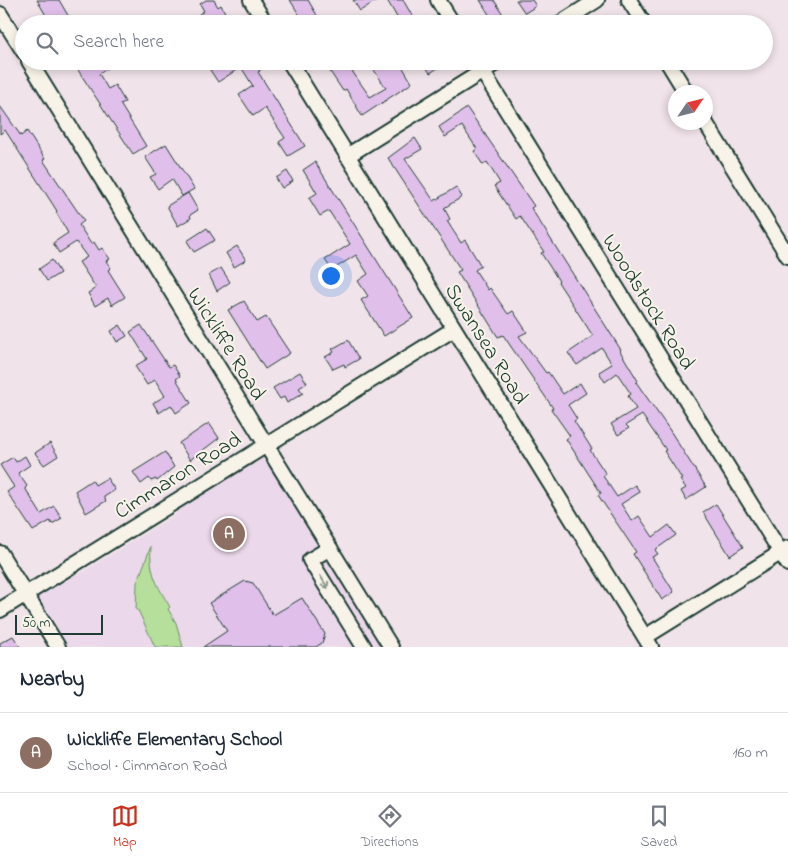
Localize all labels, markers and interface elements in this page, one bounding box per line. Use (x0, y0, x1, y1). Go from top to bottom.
search box (15, 15, 773, 70)
icon: search (33, 29, 61, 57)
text: Search here (73, 29, 164, 56)
north arrow (668, 85, 713, 130)
street label: Woodstock Road (593, 228, 702, 377)
your location (318, 263, 344, 289)
street label: Swansea Road (435, 278, 535, 411)
street label: Wickliffe Road (178, 282, 273, 407)
street label: Cimmaron Road (109, 425, 248, 528)
pin: A (213, 515, 245, 553)
one-way arrow (319, 575, 329, 589)
scale bar (15, 612, 102, 635)
text: 50 m (22, 613, 50, 634)
text: Nearby (20, 665, 84, 695)
text: Wickliffe Elementary School (67, 727, 282, 754)
text: A (31, 741, 41, 765)
text: 160 m (733, 741, 768, 765)
text: School · Cimmaron Road (67, 754, 227, 778)
tab: Map (111, 802, 139, 853)
tab: Directions (361, 802, 419, 853)
tab: Saved (641, 802, 677, 853)

